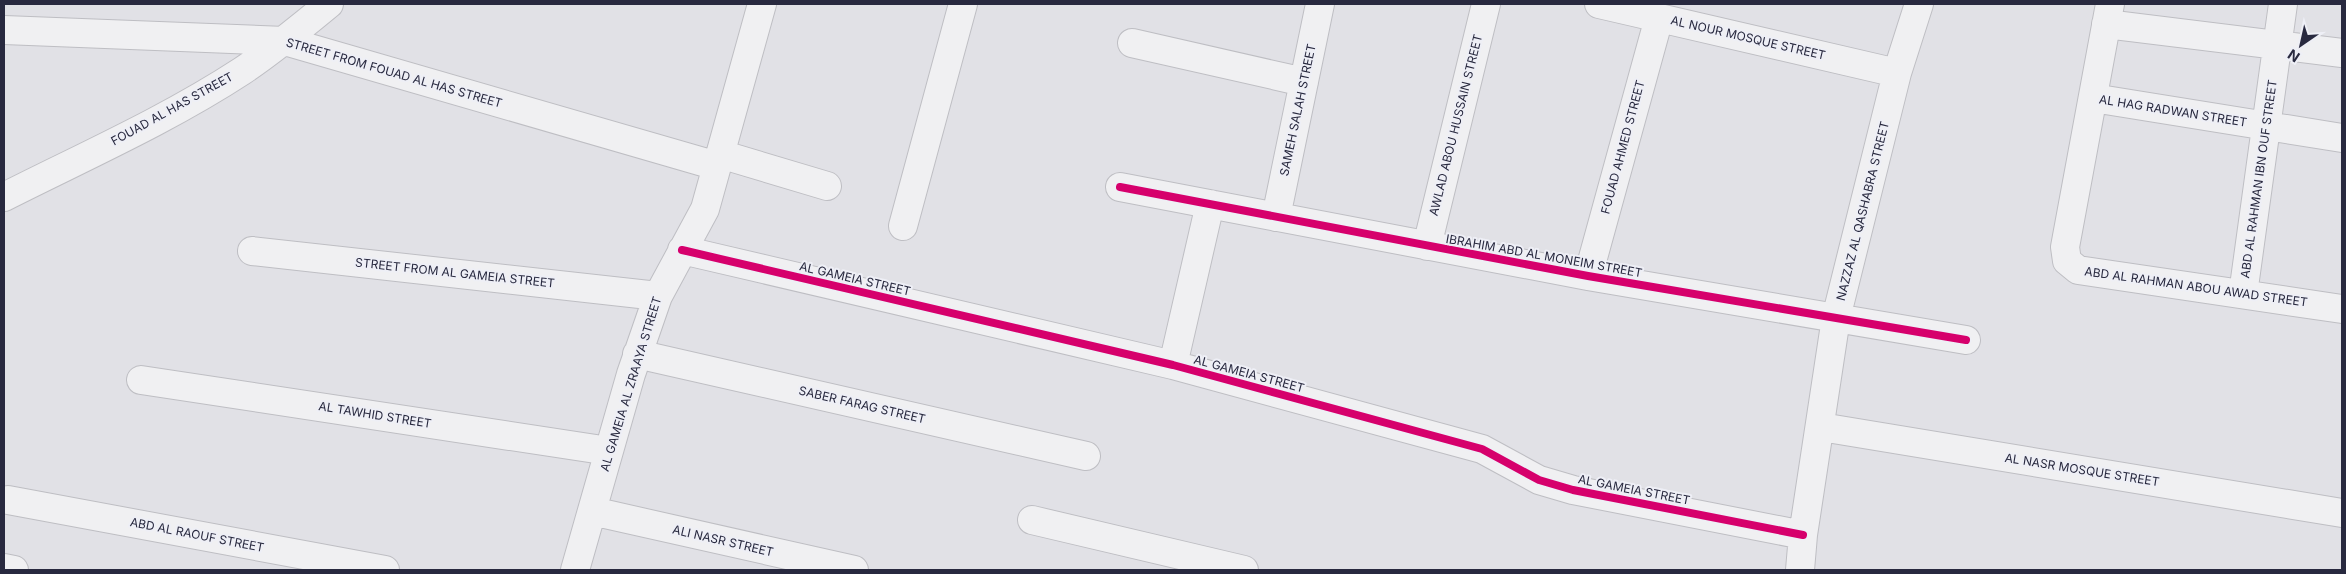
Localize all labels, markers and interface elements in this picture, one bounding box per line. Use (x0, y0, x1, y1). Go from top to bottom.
street label: AL NOUR MOSQUE STREET (1669, 12, 1827, 63)
north arrow (2276, 20, 2326, 70)
street label: AWLAD ABOU HUSSAIN STREET (1426, 32, 1485, 217)
street label: STREET FROM FOUAD AL HAS STREET (284, 34, 504, 111)
street label: SAMEH SALAH STREET (1276, 42, 1319, 177)
text: N (2284, 46, 2303, 66)
street label: FOUAD AL HAS STREET (108, 69, 236, 148)
street label: FOUAD AHMED STREET (1597, 78, 1648, 215)
street label: ABD AL RAHMAN IBN OUF STREET (2237, 78, 2280, 279)
street label: AL HAG RADWAN STREET (2098, 91, 2248, 130)
street label: NAZZAZ AL QASHABRA STREET (1833, 119, 1892, 302)
street label: IBRAHIM ABD AL MONEIM STREET (1445, 231, 1644, 280)
street label: STREET FROM AL GAMEIA STREET (355, 255, 556, 290)
street label: AL GAMEIA STREET (798, 258, 912, 299)
street label: ABD AL RAHMAN ABOU AWAD STREET (2084, 263, 2309, 310)
street label: AL GAMEIA AL ZRAAYA STREET (597, 294, 664, 473)
street label: AL GAMEIA STREET (1192, 352, 1306, 396)
street label: SABER FARAG STREET (797, 383, 927, 426)
street label: AL TAWHID STREET (318, 398, 433, 431)
street label: AL NASR MOSQUE STREET (2004, 450, 2161, 489)
street label: AL GAMEIA STREET (1577, 471, 1692, 508)
street label: ABD AL RAOUF STREET (129, 514, 266, 555)
street label: ALI NASR STREET (671, 522, 775, 559)

